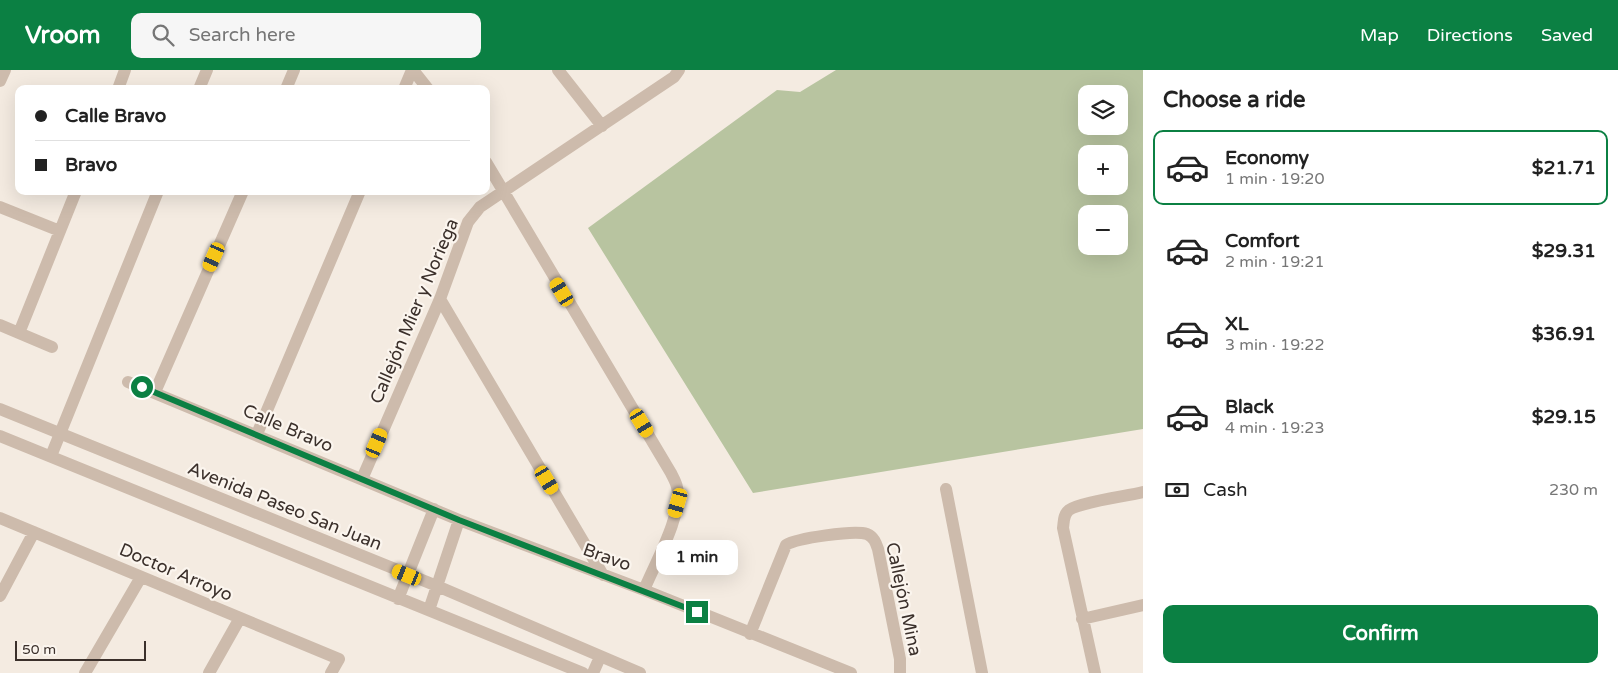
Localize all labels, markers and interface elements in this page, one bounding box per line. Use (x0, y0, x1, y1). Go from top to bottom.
search box (131, 13, 481, 58)
text: Vroom (25, 21, 101, 50)
icon: search (149, 21, 177, 49)
text: Search here (189, 24, 296, 46)
text: Map (1360, 24, 1399, 46)
text: Directions (1427, 24, 1513, 46)
text: Saved (1541, 24, 1593, 46)
map controls (1078, 85, 1128, 255)
button: layers (1078, 85, 1128, 135)
text: Choose a ride (1163, 87, 1306, 113)
text: Calle Bravo (65, 105, 166, 127)
button: + (1078, 145, 1128, 195)
icon: car (1165, 145, 1210, 190)
text: Economy (1225, 147, 1309, 169)
text: Bravo (65, 154, 117, 176)
text: $21.71 (1532, 157, 1596, 179)
text: 1 min · 19:20 (1225, 169, 1324, 189)
button: − (1078, 205, 1128, 255)
street label: Callejón Mier y Noriega (365, 215, 463, 407)
icon: car (1165, 228, 1210, 273)
text: Comfort (1225, 230, 1299, 252)
car (201, 240, 226, 274)
text: $29.31 (1532, 240, 1596, 262)
text: 2 min · 19:21 (1225, 252, 1324, 272)
car (547, 275, 576, 309)
icon: car (1165, 311, 1210, 356)
text: XL (1225, 313, 1249, 335)
text: $36.91 (1532, 323, 1596, 345)
text: 3 min · 19:22 (1225, 335, 1324, 355)
route start (131, 376, 153, 398)
icon: car (1165, 394, 1210, 439)
text: Black (1225, 396, 1274, 418)
street label: Calle Bravo (240, 399, 337, 457)
car (627, 406, 656, 440)
text: $29.15 (1532, 406, 1596, 428)
text: 4 min · 19:23 (1225, 418, 1324, 438)
car (364, 426, 389, 460)
street label: Avenida Paseo San Juan (185, 457, 385, 555)
car (532, 463, 561, 497)
icon: cash (1163, 476, 1191, 504)
text: Cash (1203, 479, 1248, 501)
text: 230 m (1549, 480, 1598, 500)
car (666, 487, 689, 519)
street label: Doctor Arroyo (116, 538, 236, 606)
street label: Bravo (580, 538, 634, 576)
callout: 1 min (656, 540, 738, 574)
street label: Callejón Mina (881, 540, 927, 658)
text: 1 min (676, 547, 718, 567)
car (390, 562, 423, 588)
route end (686, 601, 708, 623)
button: Confirm (1163, 605, 1598, 663)
scale bar (15, 638, 146, 661)
text: 50 m (22, 641, 56, 658)

